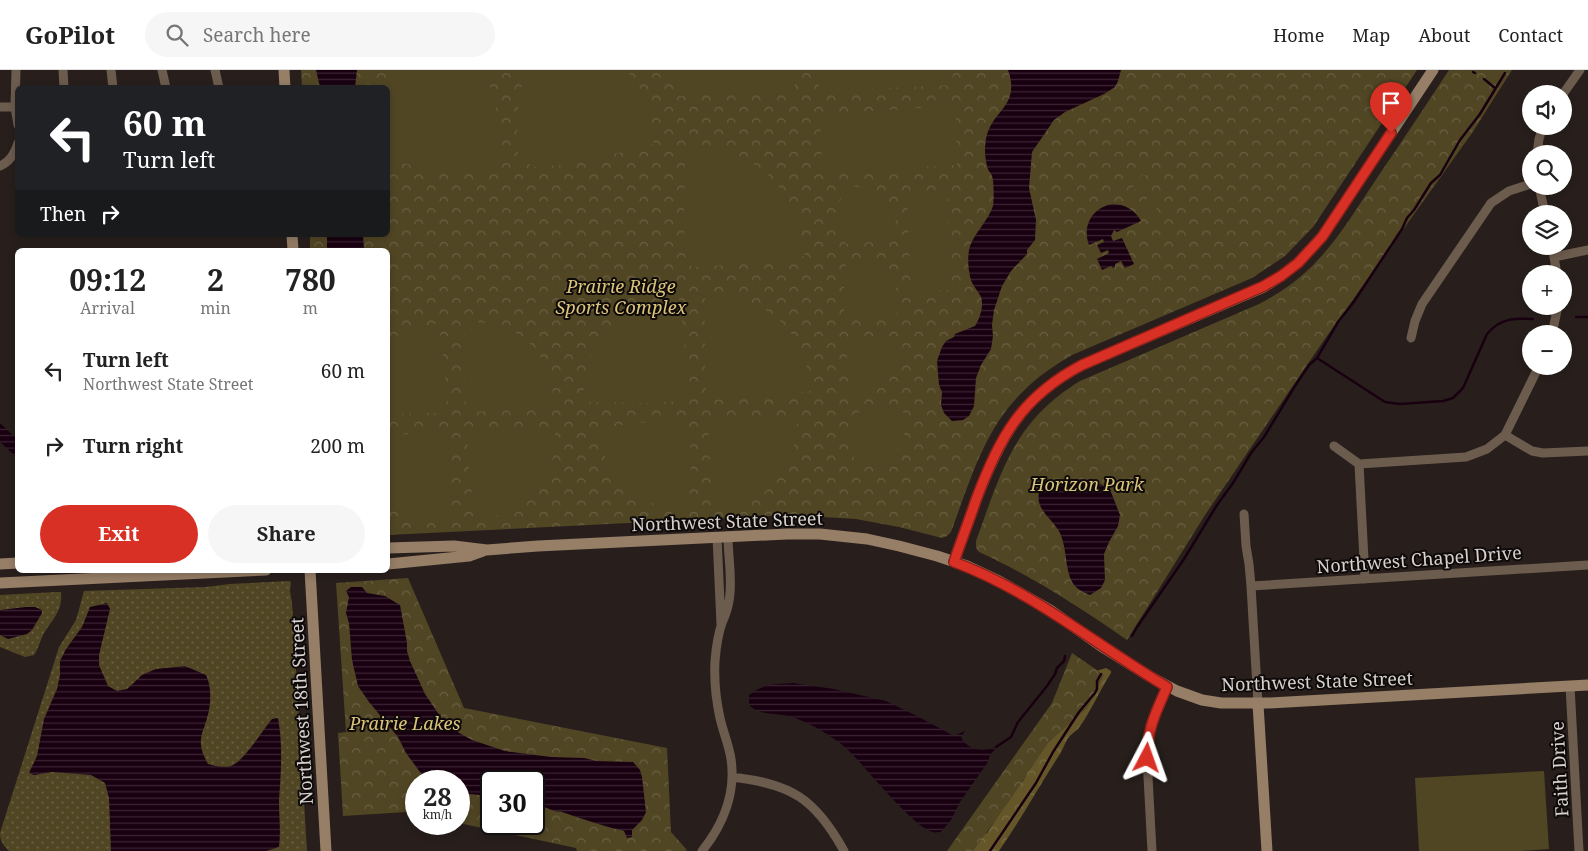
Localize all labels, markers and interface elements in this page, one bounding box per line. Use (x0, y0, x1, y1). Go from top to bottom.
search box (145, 12, 495, 57)
text: GoPilot (25, 18, 115, 51)
icon: search (163, 21, 191, 49)
text: Search here (203, 22, 311, 48)
text: Home (1273, 23, 1324, 47)
text: Map (1352, 23, 1390, 47)
text: About (1418, 23, 1470, 47)
text: Contact (1498, 23, 1563, 47)
pin (1370, 82, 1412, 133)
map controls (1522, 85, 1572, 375)
button: sound (1522, 85, 1572, 135)
icon: arrive (1377, 89, 1405, 117)
text: 60 m (123, 99, 206, 146)
icon: left (40, 105, 105, 170)
text: Turn left (123, 144, 215, 174)
button: search (1522, 145, 1572, 195)
icon: right (96, 200, 124, 228)
text: Then (40, 201, 86, 227)
button: layers (1522, 205, 1572, 255)
text: 09:12 (69, 259, 146, 300)
text: 2 (207, 259, 224, 300)
text: 780 (285, 259, 336, 300)
button: + (1522, 265, 1572, 315)
park label: Prairie Ridge Sports Complex (556, 274, 688, 319)
text: Arrival (80, 297, 135, 319)
text: min (200, 297, 231, 319)
text: m (303, 297, 318, 319)
button: − (1522, 325, 1572, 375)
text: Turn left (83, 347, 169, 373)
icon: left (40, 357, 68, 385)
text: 60 m (321, 358, 365, 384)
text: Northwest State Street (83, 373, 253, 395)
icon: right (40, 432, 68, 460)
text: Turn right (83, 433, 183, 459)
text: 200 m (310, 433, 365, 459)
park label: Horizon Park (1029, 472, 1145, 496)
button: Exit (40, 505, 198, 563)
button: Share (208, 505, 365, 563)
street label: Northwest State Street (631, 506, 823, 536)
street label: Northwest Chapel Drive (1316, 540, 1522, 578)
street label: Northwest 18th Street (284, 617, 318, 805)
street label: Northwest State Street (1221, 666, 1413, 696)
park label: Prairie Lakes (348, 711, 461, 735)
street label: Faith Drive (1545, 721, 1573, 817)
position arrow (1120, 731, 1172, 783)
speed limit sign: 30 (480, 770, 545, 835)
text: 28 (423, 779, 452, 813)
text: km/h (423, 806, 452, 823)

